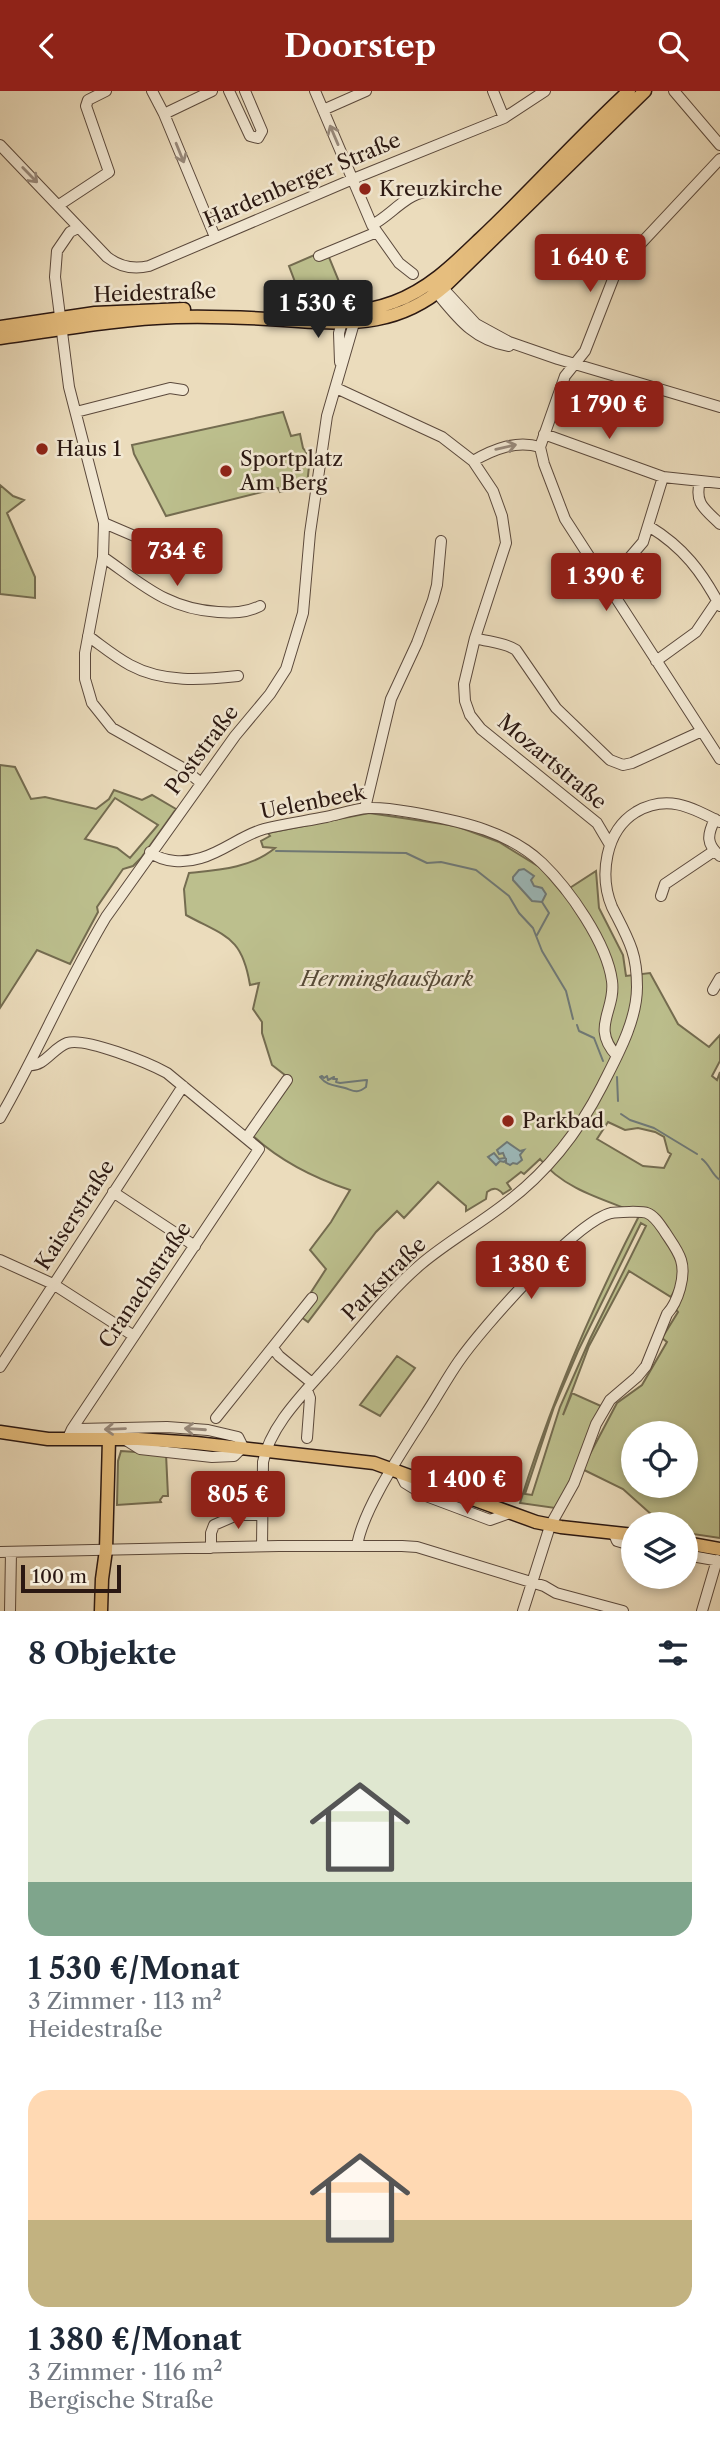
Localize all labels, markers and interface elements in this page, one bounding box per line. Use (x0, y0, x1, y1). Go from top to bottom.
text: Doorstep (284, 26, 436, 65)
icon: back (28, 27, 66, 65)
icon: search (654, 27, 692, 65)
one-way arrow (327, 125, 340, 146)
street label: Hardenberger Straße (200, 127, 404, 232)
one-way arrow (175, 142, 188, 163)
one-way arrow (21, 166, 38, 183)
place label: Kreuzkirche (379, 176, 502, 201)
marker: Kreuzkirche (357, 181, 373, 197)
pin: 1 640 € (525, 235, 655, 294)
text: 1 640 € (551, 243, 629, 271)
street label: Heidestraße (93, 278, 217, 307)
pin: 1 530 € (253, 281, 383, 340)
text: 1 530 € (280, 289, 356, 317)
pin: 1 790 € (544, 381, 674, 441)
text: 1 790 € (571, 390, 647, 418)
place label: Haus 1 (56, 436, 122, 461)
one-way arrow (494, 440, 517, 454)
marker: Haus 1 (34, 441, 50, 457)
place label: Sportplatz Am Berg (239, 446, 343, 495)
marker: Sportplatz Am Berg (218, 463, 234, 479)
pin: 734 € (128, 529, 226, 588)
text: 734 € (147, 537, 207, 565)
pin: 1 390 € (541, 553, 671, 613)
text: 1 390 € (567, 562, 645, 590)
street label: Poststraße (160, 700, 243, 799)
street label: Mozartstraße (493, 709, 612, 814)
street label: Uelenbeek (258, 779, 369, 824)
park label: Herminghauspark (299, 966, 473, 991)
place label: Parkbad (522, 1108, 604, 1133)
marker: Parkbad (500, 1113, 516, 1129)
street label: Kaiserstraße (30, 1155, 119, 1274)
street label: Cranachstraße (93, 1217, 196, 1353)
street label: Parkstraße (337, 1232, 431, 1326)
pin: 1 380 € (466, 1241, 596, 1301)
text: 1 380 € (492, 1250, 570, 1278)
map controls (621, 1421, 698, 1589)
button: locate (621, 1421, 698, 1498)
one-way arrow (103, 1422, 126, 1435)
one-way arrow (185, 1422, 207, 1435)
pin: 1 400 € (402, 1457, 532, 1516)
text: 1 400 € (427, 1465, 507, 1493)
pin: 805 € (189, 1471, 287, 1531)
text: 805 € (207, 1480, 269, 1508)
button: layers (621, 1512, 698, 1589)
scale bar (21, 1562, 121, 1594)
text: 100 m (32, 1565, 87, 1588)
icon: filters (654, 1634, 692, 1672)
text: 8 Objekte (28, 1635, 176, 1672)
icon: home (297, 1764, 423, 1890)
text: 1 530 €/Monat (28, 1950, 240, 1987)
text: 3 Zimmer · 113 m² (28, 1987, 222, 2015)
text: Heidestraße (28, 2015, 163, 2043)
icon: home (297, 2135, 423, 2261)
text: 1 380 €/Monat (28, 2321, 242, 2358)
text: 3 Zimmer · 116 m² (28, 2358, 223, 2386)
text: Bergische Straße (28, 2386, 214, 2414)

